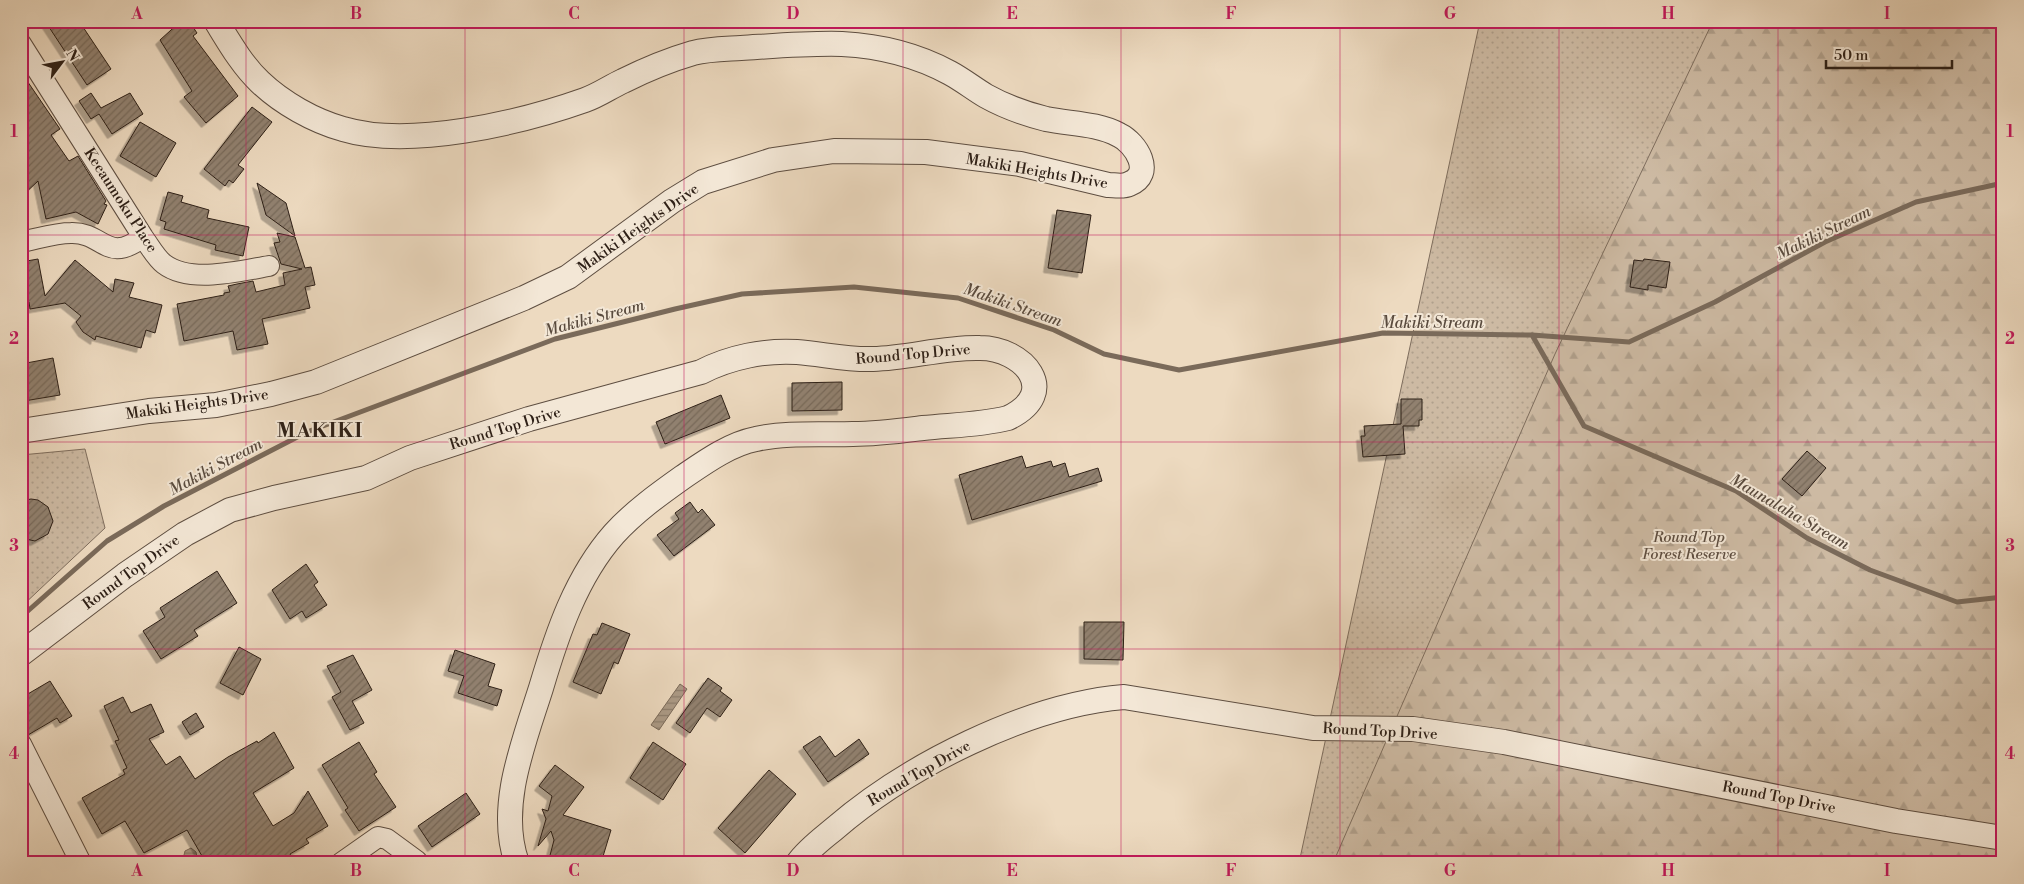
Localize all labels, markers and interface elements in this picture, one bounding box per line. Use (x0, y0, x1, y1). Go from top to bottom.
text: A (130, 4, 143, 24)
text: B (350, 4, 362, 24)
text: C (568, 4, 580, 24)
text: D (787, 4, 800, 24)
text: E (1006, 4, 1018, 24)
text: F (1225, 4, 1237, 24)
text: G (1444, 4, 1457, 24)
text: H (1661, 4, 1675, 24)
text: I (1884, 4, 1890, 24)
north arrow (38, 38, 88, 88)
scale bar (1826, 38, 1953, 70)
text: N (62, 46, 83, 65)
text: 50 m (1834, 46, 1868, 65)
text: 1 (10, 122, 18, 142)
text: 1 (2006, 122, 2014, 142)
street label: Keeaumoku Place (80, 144, 162, 256)
street label: Makiki Heights Drive (964, 150, 1109, 193)
street label: Makiki Heights Drive (574, 179, 703, 277)
water label: Makiki Stream (1773, 201, 1875, 264)
water label: Makiki Stream (961, 279, 1066, 332)
water label: Makiki Stream (542, 295, 648, 341)
water label: Makiki Stream (1380, 313, 1485, 333)
text: 2 (9, 329, 19, 349)
text: 2 (2005, 329, 2015, 349)
street label: Round Top Drive (855, 340, 971, 369)
street label: Makiki Heights Drive (124, 385, 270, 424)
street label: Round Top Drive (447, 403, 563, 454)
district label: MAKIKI (277, 419, 363, 444)
water label: Makiki Stream (165, 433, 267, 500)
water label: Maunalaha Stream (1726, 469, 1854, 555)
park label: Round Top Forest Reserve (1642, 528, 1736, 564)
street label: Round Top Drive (79, 531, 184, 614)
text: 3 (9, 536, 19, 556)
text: 3 (2005, 536, 2015, 556)
street label: Round Top Drive (1322, 719, 1438, 744)
street label: Round Top Drive (865, 736, 974, 811)
text: 4 (9, 744, 20, 764)
text: 4 (2005, 744, 2016, 764)
street label: Round Top Drive (1720, 777, 1837, 818)
text: A (130, 861, 143, 881)
text: B (350, 861, 362, 881)
text: C (568, 861, 580, 881)
text: D (787, 861, 800, 881)
text: E (1006, 861, 1018, 881)
text: F (1225, 861, 1237, 881)
text: G (1444, 861, 1457, 881)
text: H (1661, 861, 1675, 881)
text: I (1884, 861, 1890, 881)

